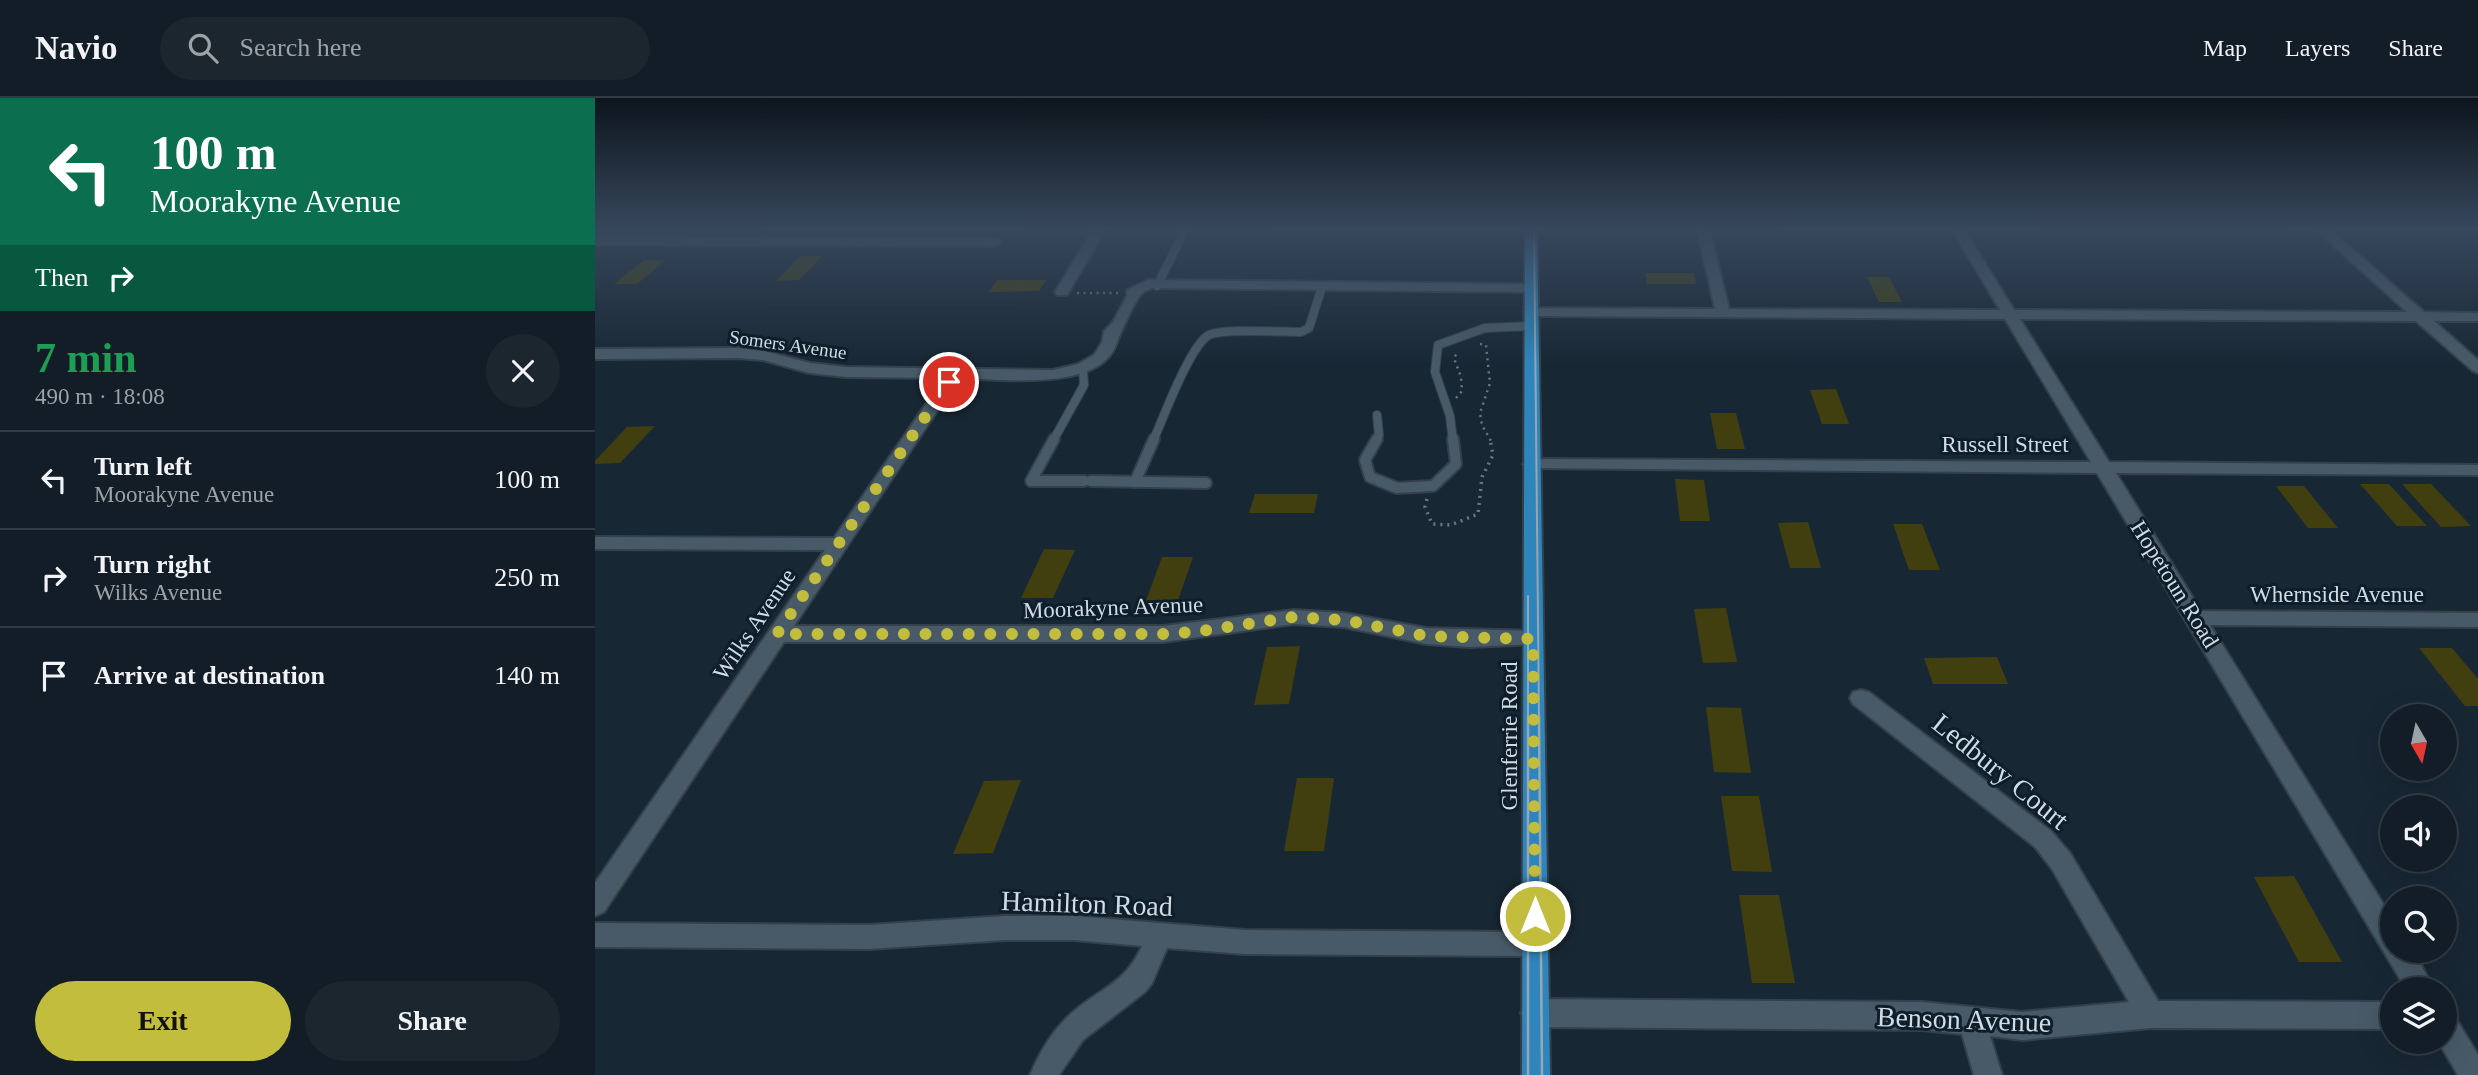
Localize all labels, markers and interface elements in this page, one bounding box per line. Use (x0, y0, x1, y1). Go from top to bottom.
search box (160, 17, 650, 80)
icon: search (184, 29, 222, 67)
text: Navio (35, 30, 118, 66)
text: Search here (240, 33, 361, 62)
text: Map (2203, 35, 2247, 61)
text: Layers (2285, 35, 2350, 61)
text: Share (2388, 35, 2443, 61)
text: 100 m (150, 125, 277, 180)
icon: left (35, 126, 126, 217)
text: Moorakyne Avenue (150, 183, 401, 219)
icon: right (102, 259, 140, 297)
text: Then (35, 263, 88, 292)
street label: Somers Avenue (728, 326, 848, 363)
button: close (486, 334, 560, 408)
text: 7 min (35, 335, 137, 381)
pin (919, 352, 979, 412)
icon: arrive (930, 363, 968, 401)
text: 490 m · 18:08 (35, 384, 165, 409)
street label: Russell Street (1941, 432, 2069, 457)
text: Turn left (94, 452, 192, 481)
icon: left (35, 461, 73, 499)
text: 100 m (494, 465, 560, 494)
text: Moorakyne Avenue (94, 482, 274, 507)
street label: Hopetoun Road (2126, 516, 2224, 653)
text: Turn right (94, 550, 211, 579)
icon: right (35, 559, 73, 597)
text: 250 m (494, 563, 560, 592)
street label: Wilks Avenue (708, 564, 801, 684)
text: Wilks Avenue (94, 580, 222, 605)
street label: Whernside Avenue (2250, 582, 2424, 607)
street label: Moorakyne Avenue (1022, 592, 1204, 623)
icon: arrive (35, 657, 73, 695)
text: Arrive at destination (94, 661, 325, 690)
text: 140 m (494, 661, 560, 690)
street label: Glenferrie Road (1497, 661, 1522, 810)
north arrow (2380, 704, 2457, 780)
map controls (2380, 704, 2457, 1054)
street label: Ledbury Court (1927, 707, 2075, 836)
button: sound (2380, 795, 2457, 872)
position arrow (1498, 879, 1572, 953)
street label: Hamilton Road (1001, 885, 1173, 922)
button: search (2380, 886, 2457, 963)
button: layers (2380, 977, 2457, 1054)
button: Exit (35, 981, 291, 1061)
button: Share (305, 981, 560, 1061)
street label: Benson Avenue (1876, 1001, 2052, 1038)

